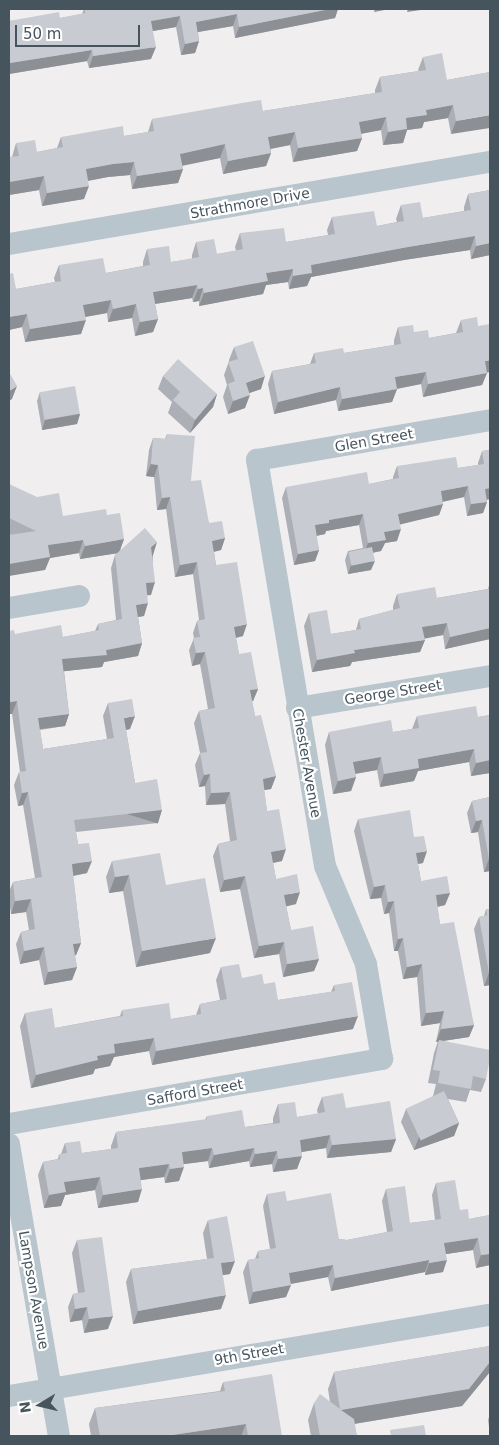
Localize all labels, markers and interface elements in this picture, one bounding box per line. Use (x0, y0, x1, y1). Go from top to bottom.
scale bar (18, 15, 142, 47)
text: 50 m (23, 25, 61, 43)
street label: Strathmore Drive (189, 184, 311, 222)
street label: Glen Street (334, 425, 414, 455)
street label: George Street (343, 676, 443, 708)
street label: Chester Avenue (289, 707, 325, 819)
street label: Safford Street (146, 1075, 244, 1109)
street label: Lampson Avenue (15, 1229, 53, 1351)
street label: 9th Street (213, 1340, 285, 1368)
north arrow (15, 1380, 65, 1430)
text: N (16, 1400, 34, 1414)

